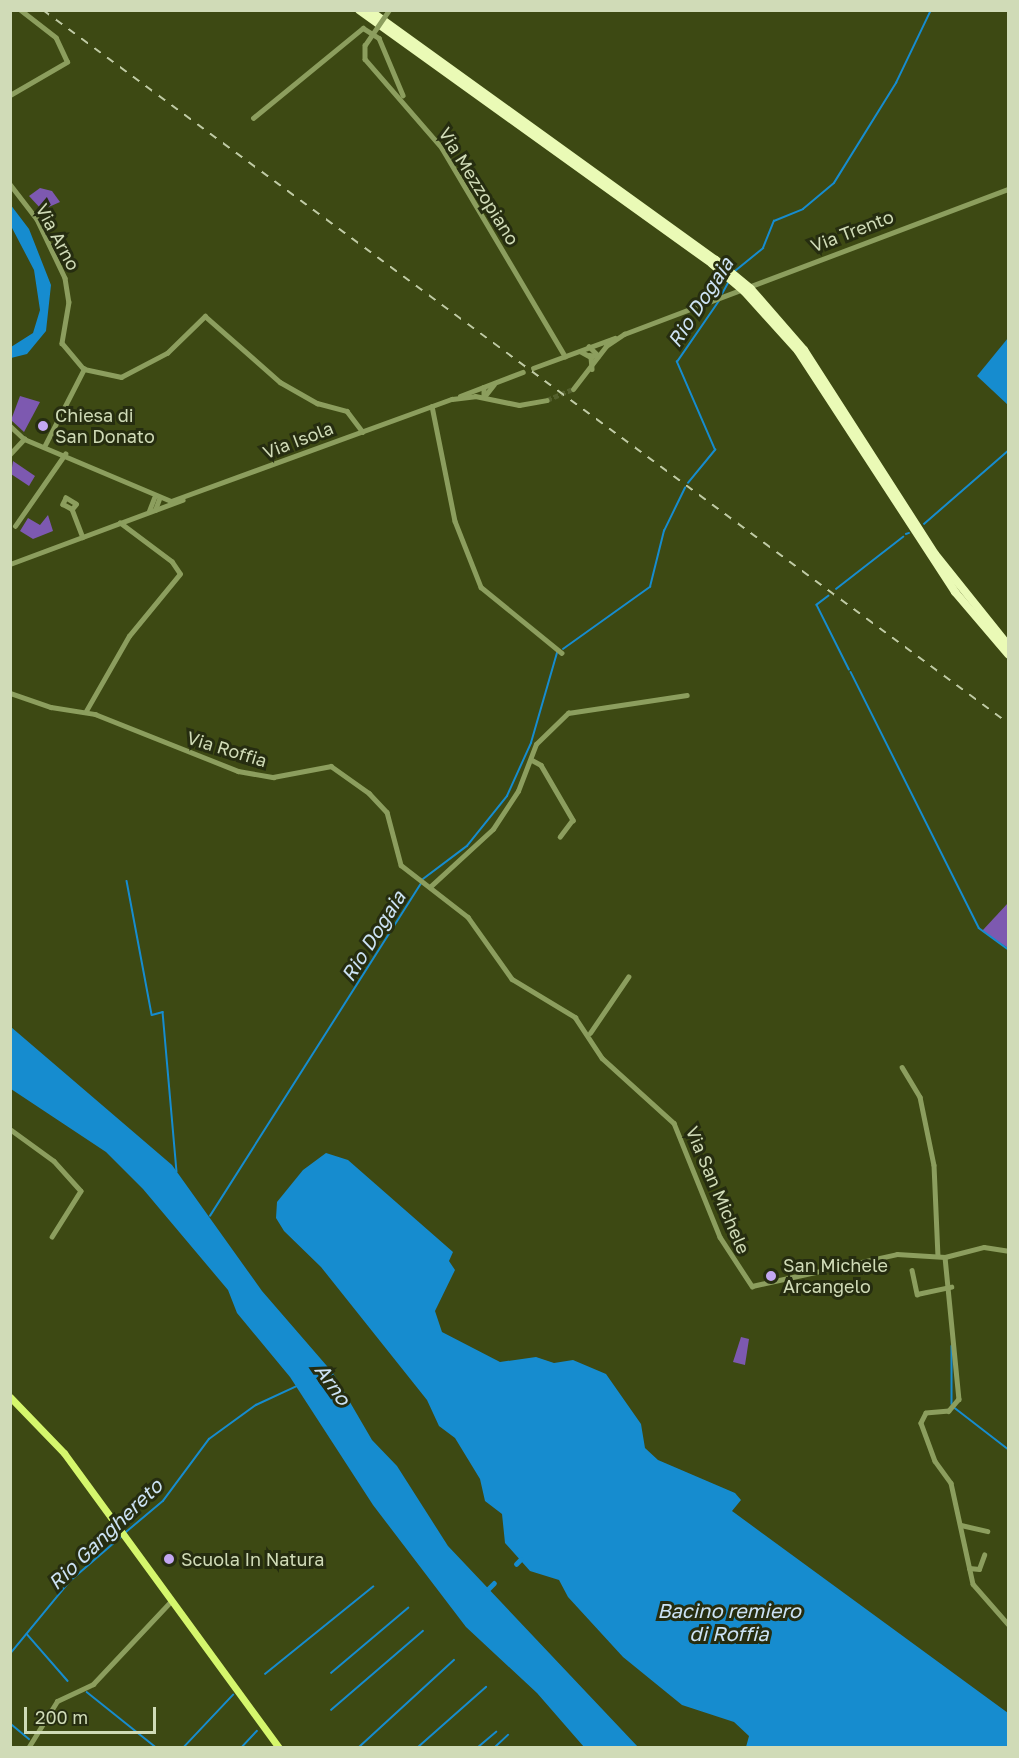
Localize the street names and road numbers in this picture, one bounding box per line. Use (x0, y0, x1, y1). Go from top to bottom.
street label: Via Mezzopiano (434, 123, 524, 249)
street label: Via Arno (31, 200, 85, 274)
street label: Via Trento (807, 205, 897, 257)
street label: Via Isola (260, 417, 336, 463)
street label: Via Roffia (184, 727, 270, 771)
street label: Via San Michele (681, 1123, 755, 1257)

